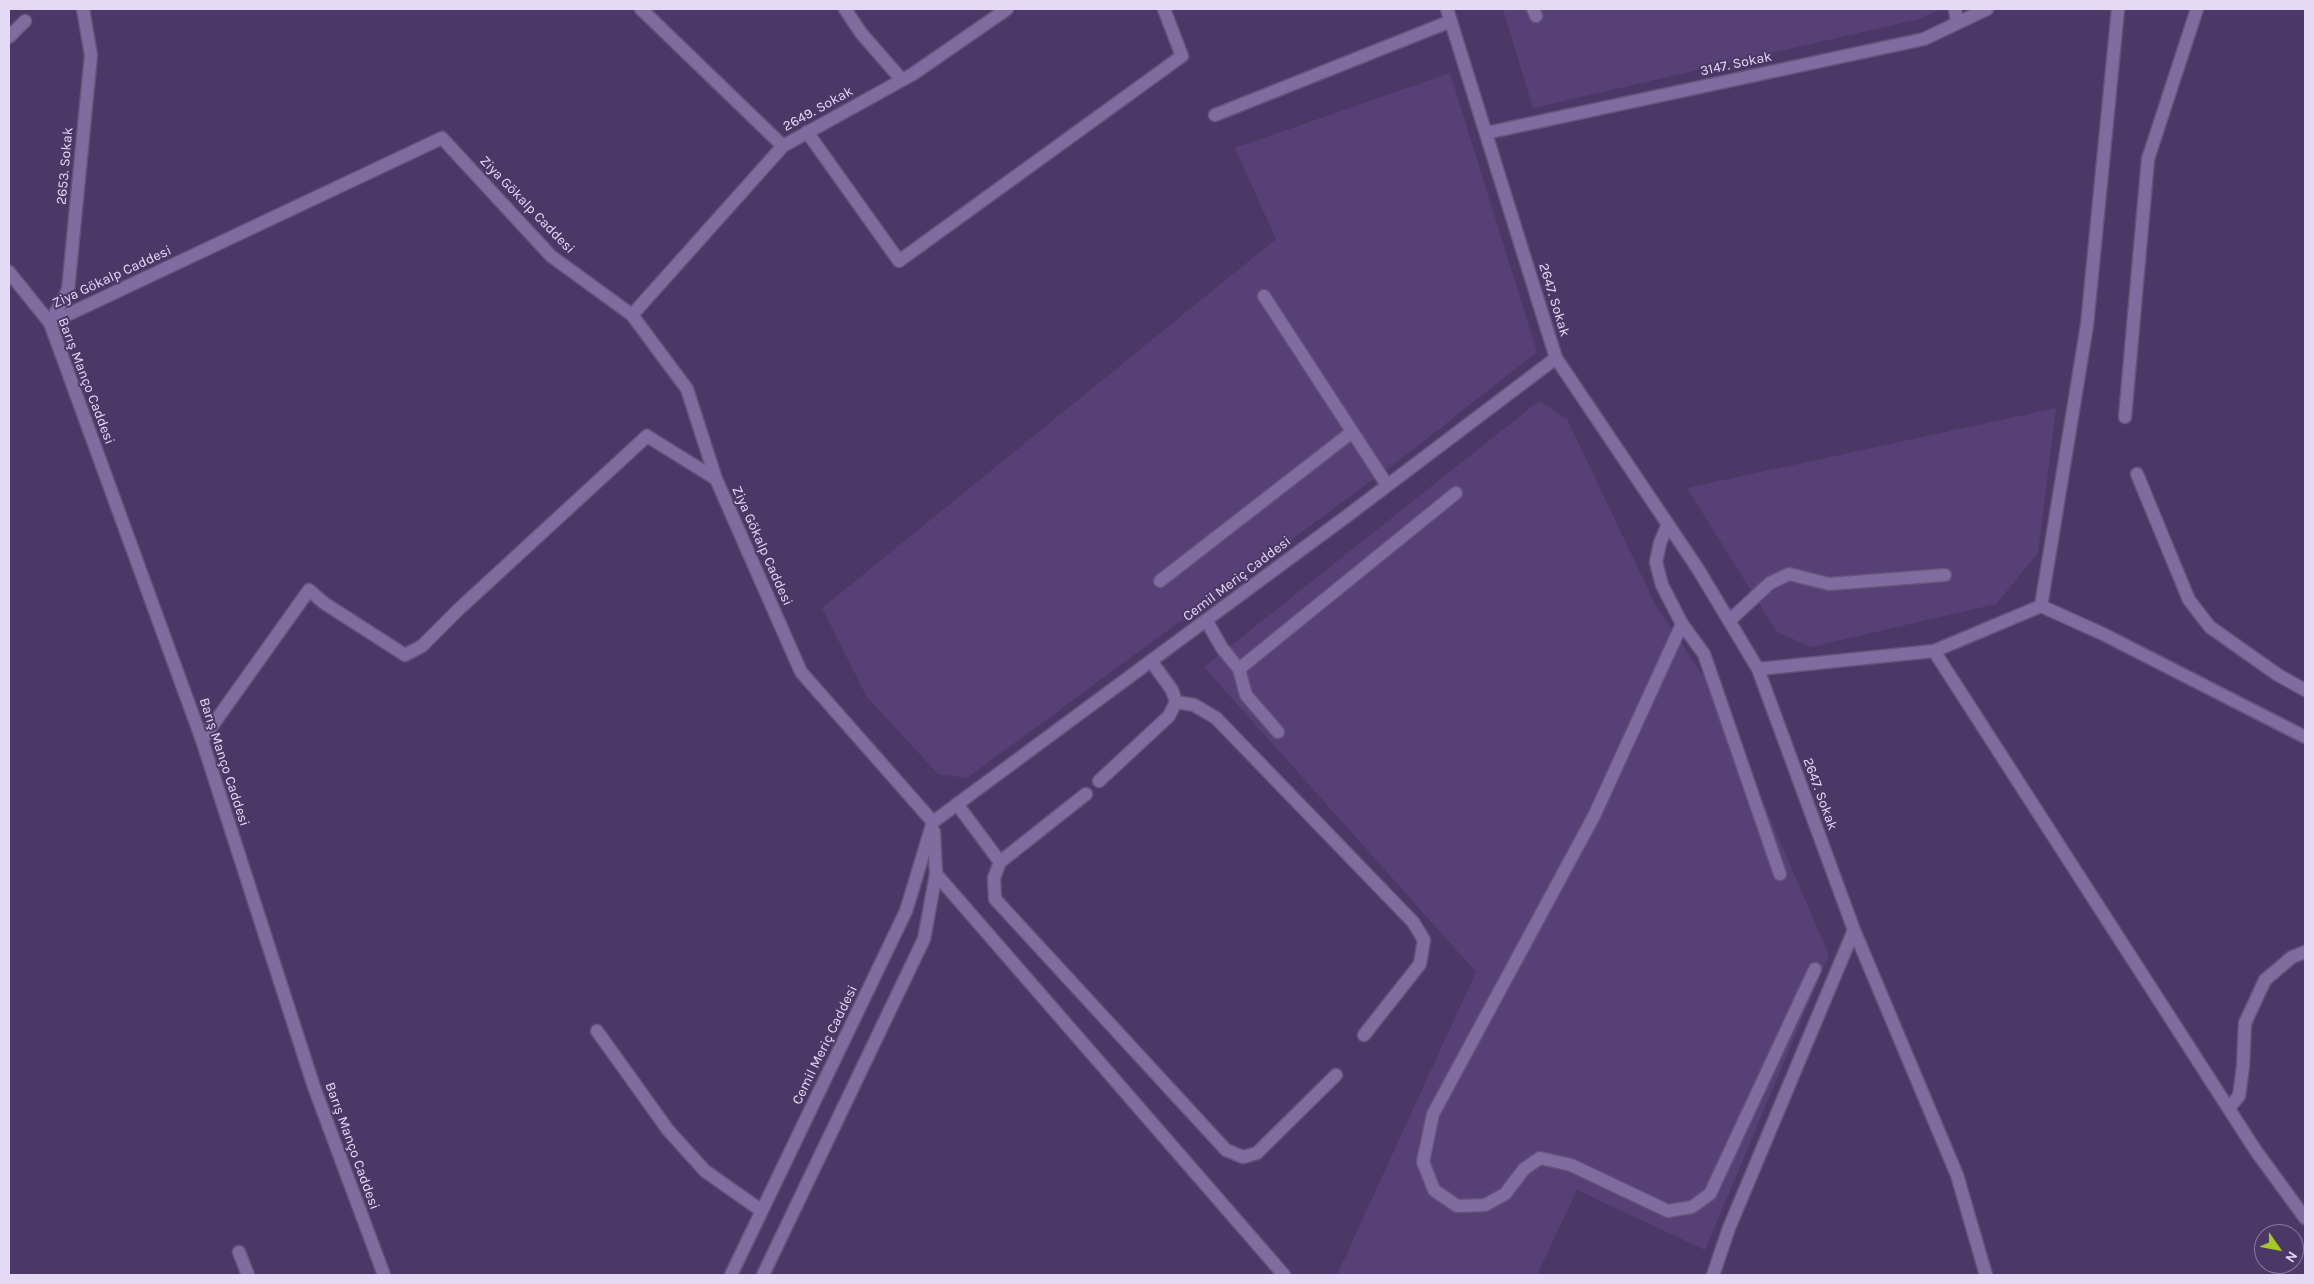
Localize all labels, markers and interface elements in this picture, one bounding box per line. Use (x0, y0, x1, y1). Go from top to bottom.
street label: 3147. Sokak (1699, 48, 1773, 80)
street label: 2649. Sokak (780, 83, 856, 135)
street label: 2653. Sokak (53, 127, 77, 205)
street label: Ziya Gökalp Caddesi (476, 153, 578, 257)
street label: Ziya Gökalp Caddesi (50, 242, 174, 312)
street label: 2647. Sokak (1535, 261, 1573, 339)
street label: Barış Manço Caddesi (54, 315, 118, 447)
street label: Ziya Gökalp Caddesi (728, 484, 796, 608)
street label: Cemil Meriç Caddesi (1180, 533, 1294, 625)
street label: Barış Manço Caddesi (195, 696, 253, 828)
street label: 2647. Sokak (1799, 755, 1841, 833)
street label: Cemil Meriç Caddesi (789, 983, 861, 1107)
street label: Barış Manço Caddesi (321, 1080, 383, 1212)
north arrow (2254, 1224, 2304, 1274)
text: N (2281, 1248, 2301, 1266)

